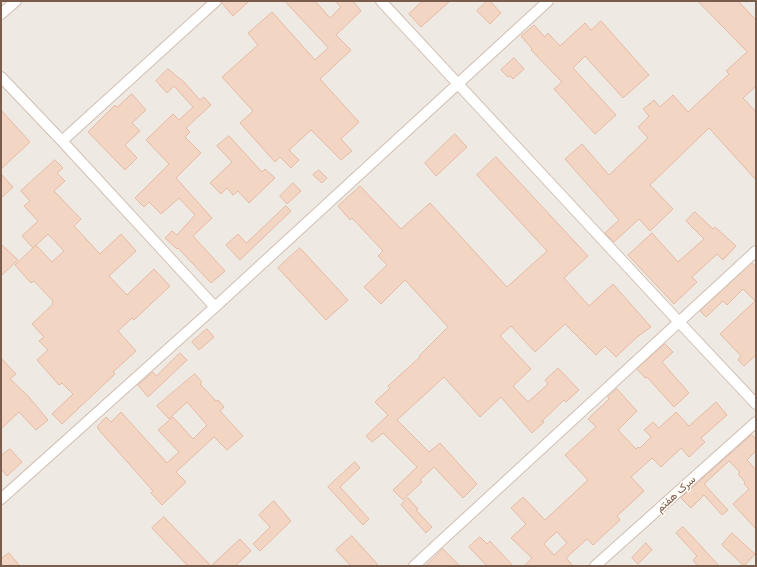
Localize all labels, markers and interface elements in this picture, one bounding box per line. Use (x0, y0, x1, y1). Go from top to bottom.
street label: سرک هفتم (654, 473, 698, 515)

